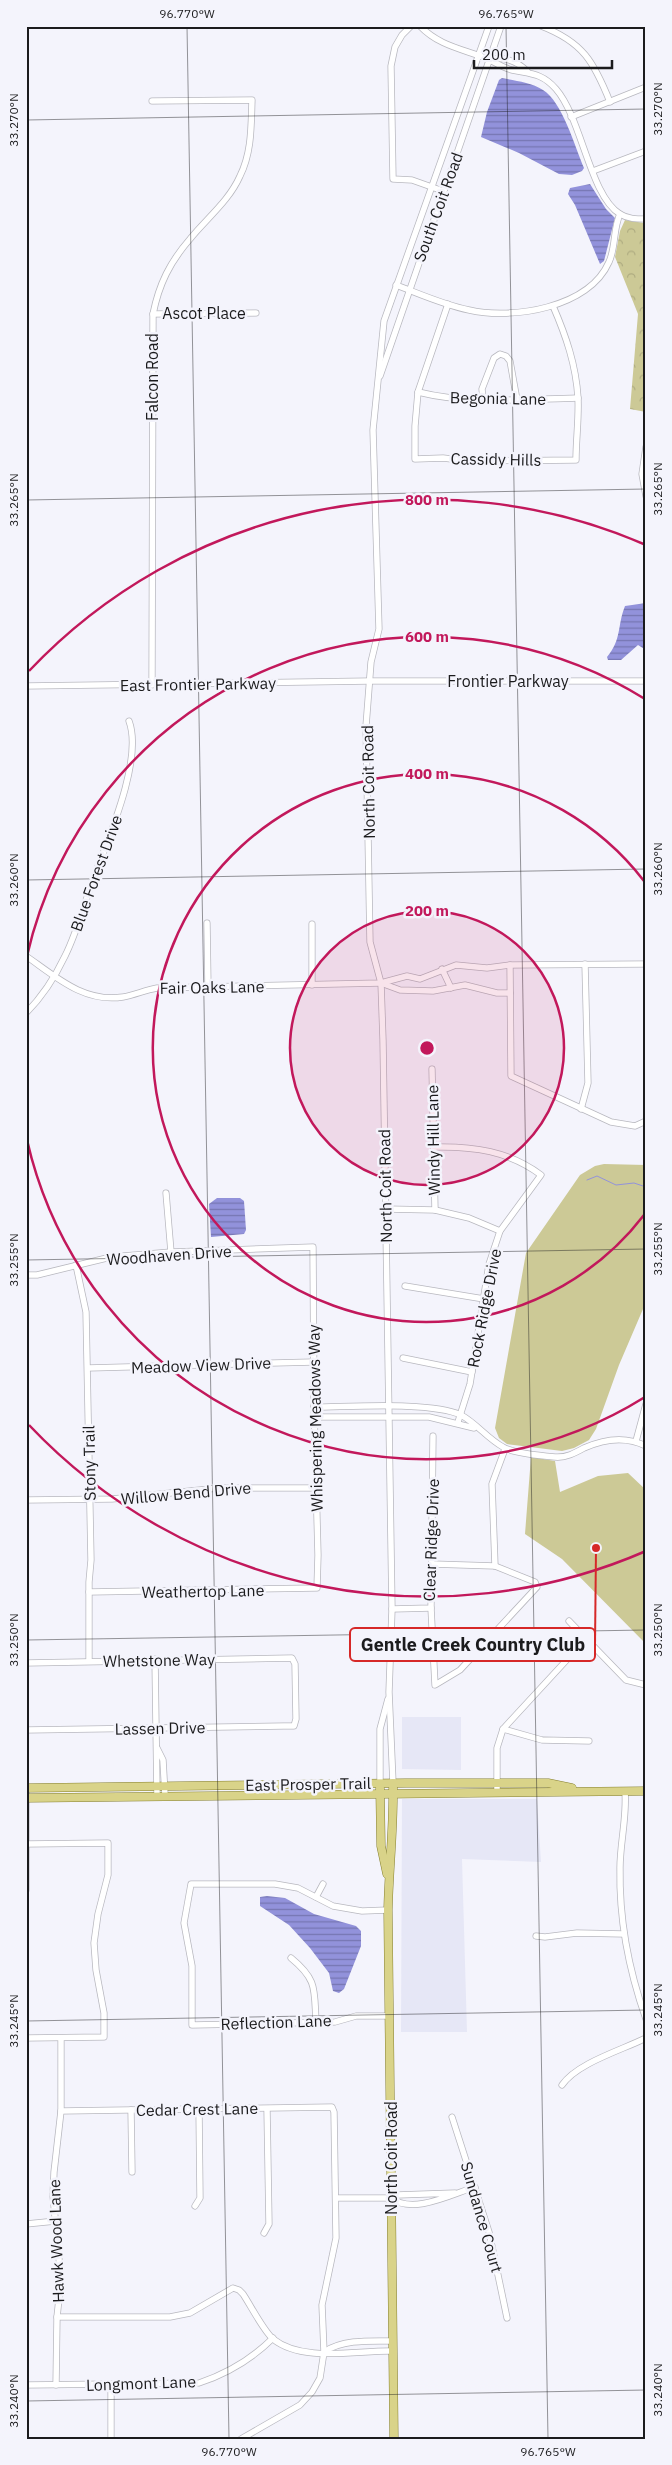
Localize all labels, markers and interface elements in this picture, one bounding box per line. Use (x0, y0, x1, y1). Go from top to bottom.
text: 96.770°W (159, 6, 215, 21)
text: 96.765°W (478, 6, 534, 21)
scale bar (474, 38, 612, 70)
text: 200 m (482, 45, 526, 64)
text: 33.270°N (650, 82, 665, 136)
text: 33.270°N (6, 93, 21, 147)
street label: South Coit Road (409, 150, 467, 264)
street label: Ascot Place (162, 303, 246, 323)
street label: Falcon Road (142, 333, 162, 421)
street label: Begonia Lane (450, 387, 547, 409)
street label: Cassidy Hills (450, 448, 542, 470)
text: 33.265°N (650, 462, 665, 516)
text: 33.265°N (6, 473, 21, 527)
text: 800 m (405, 490, 449, 509)
text: 600 m (405, 627, 449, 646)
street label: Frontier Parkway (447, 671, 569, 691)
street label: East Frontier Parkway (120, 673, 276, 695)
street label: North Coit Road (357, 725, 379, 839)
text: 400 m (405, 764, 449, 783)
street label: Blue Forest Drive (66, 812, 126, 934)
text: 33.260°N (650, 842, 665, 896)
text: 33.260°N (6, 853, 21, 907)
text: 200 m (405, 901, 449, 920)
street label: Fair Oaks Lane (160, 976, 265, 998)
centre of rings (418, 1039, 436, 1057)
street label: Windy Hill Lane (422, 1084, 444, 1195)
street label: North Coit Road (374, 1129, 396, 1243)
text: 33.255°N (650, 1222, 665, 1276)
text: 33.255°N (6, 1233, 21, 1287)
street label: Woodhaven Drive (106, 1241, 232, 1269)
street label: Rock Ridge Drive (463, 1247, 505, 1369)
street label: Whispering Meadows Way (303, 1324, 327, 1512)
street label: Meadow View Drive (131, 1353, 272, 1377)
street label: Stony Trail (78, 1425, 100, 1501)
street label: Willow Bend Drive (120, 1477, 252, 1509)
street label: Clear Ridge Drive (419, 1478, 443, 1602)
street label: Weathertop Lane (141, 1580, 265, 1602)
text: 33.250°N (650, 1603, 665, 1657)
text: 33.250°N (6, 1613, 21, 1667)
callout: Gentle Creek Country Club (350, 1628, 595, 1661)
text: Gentle Creek Country Club (361, 1633, 585, 1656)
street label: Whetstone Way (103, 1649, 215, 1671)
street label: Lassen Drive (114, 1717, 206, 1739)
street label: East Prosper Trail (245, 1773, 371, 1795)
text: 33.245°N (650, 1983, 665, 2037)
text: 33.245°N (6, 1994, 21, 2048)
street label: Reflection Lane (220, 2010, 332, 2034)
street label: Cedar Crest Lane (136, 2098, 258, 2120)
street label: North Coit Road (381, 2101, 401, 2215)
street label: Sundance Court (457, 2159, 507, 2275)
street label: Hawk Wood Lane (44, 2179, 68, 2303)
text: 33.240°N (650, 2363, 665, 2417)
street label: Longmont Lane (86, 2371, 197, 2395)
text: 33.240°N (6, 2374, 21, 2428)
text: 96.770°W (201, 2444, 257, 2459)
text: 96.765°W (520, 2444, 576, 2459)

